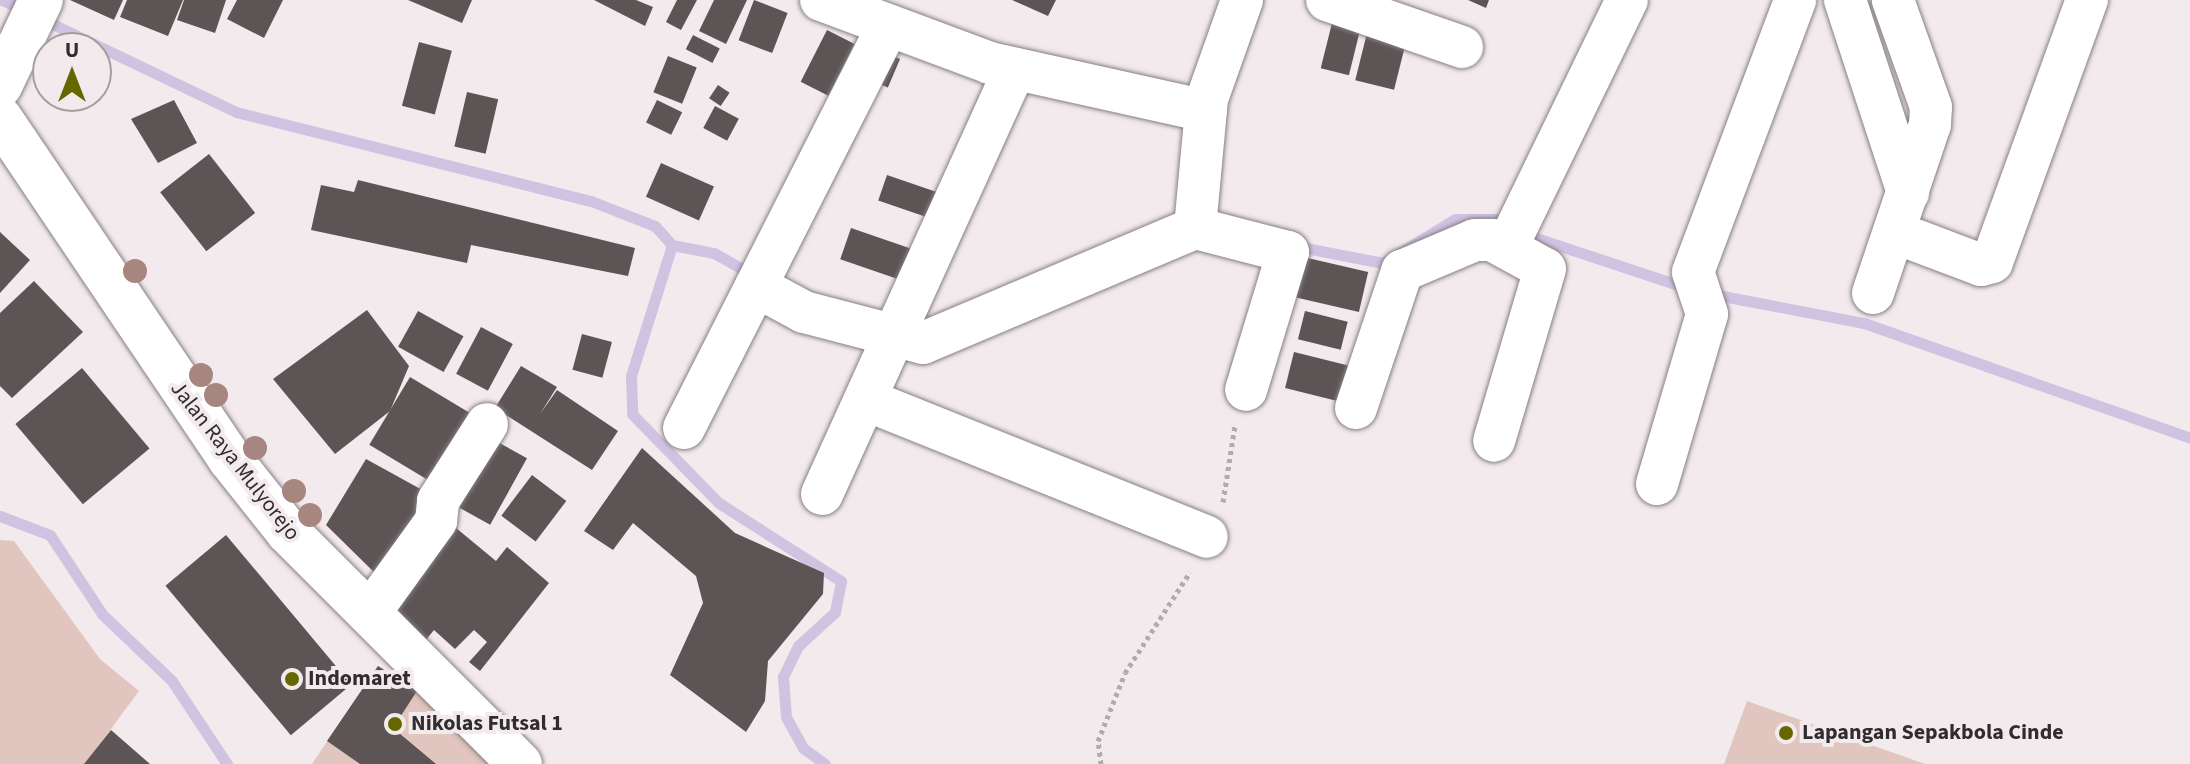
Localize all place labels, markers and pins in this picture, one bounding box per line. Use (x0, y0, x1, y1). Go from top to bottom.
place label: Indomaret (308, 666, 411, 692)
marker: Indomaret (283, 670, 301, 688)
place label: Nikolas Futsal 1 (411, 711, 563, 737)
marker: Nikolas Futsal 1 (386, 715, 404, 733)
place label: Lapangan Sepakbola Cinde (1802, 720, 2064, 746)
marker: Lapangan Sepakbola Cinde (1777, 724, 1795, 742)

